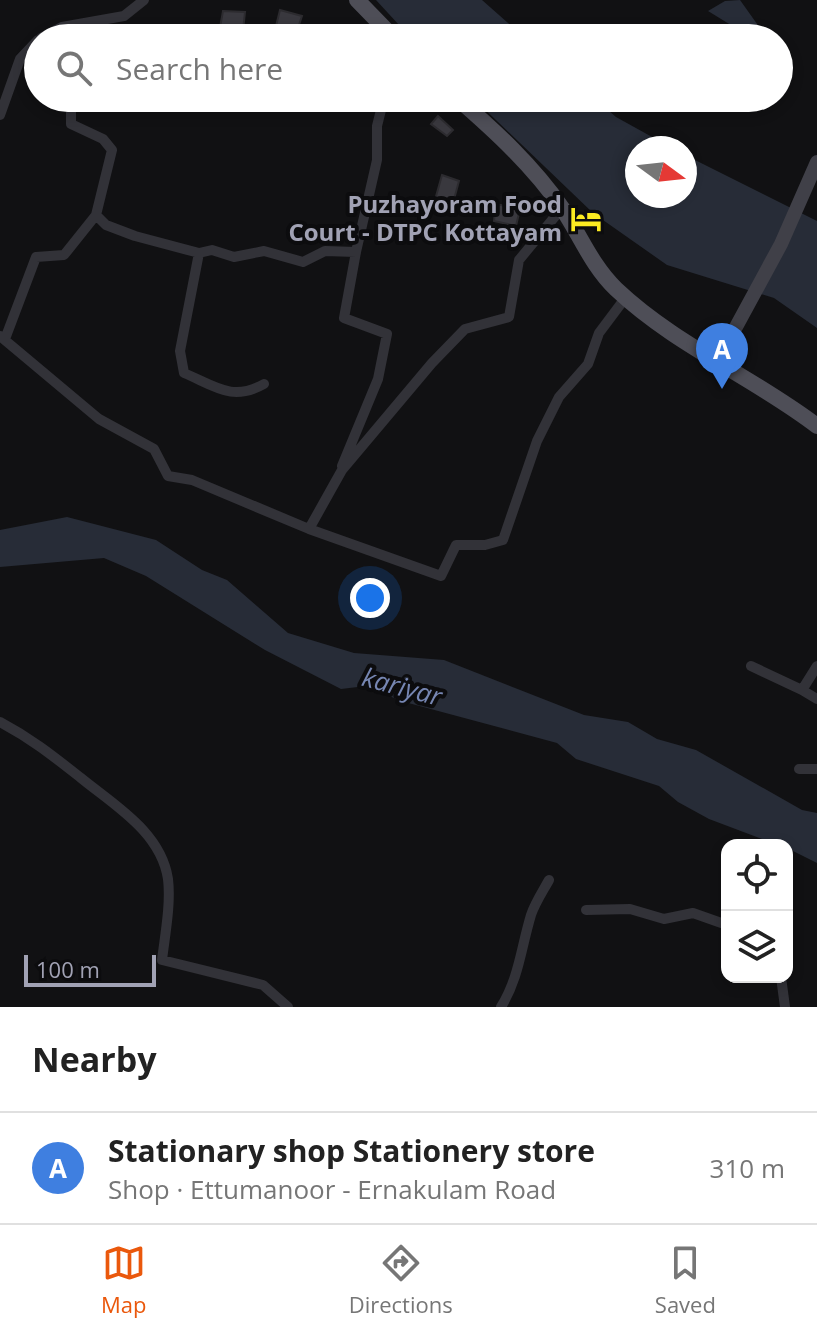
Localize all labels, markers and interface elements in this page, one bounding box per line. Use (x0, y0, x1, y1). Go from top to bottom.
search box (24, 24, 793, 112)
icon: search (52, 46, 96, 90)
text: Search here (116, 48, 283, 89)
north arrow (625, 136, 697, 208)
place label: Puzhayoram Food Court - DTPC Kottayam (288, 187, 562, 248)
hotel icon: Puzhayoram Food Court - DTPC Kottayam (569, 202, 603, 236)
pin: A (696, 323, 748, 389)
your location (350, 578, 390, 618)
water label: kariyar (358, 658, 448, 714)
map controls (721, 839, 793, 983)
button: locate (721, 839, 793, 911)
button: layers (721, 911, 793, 983)
scale bar (24, 951, 156, 987)
text: 100 m (36, 954, 100, 984)
text: Nearby (32, 1036, 157, 1082)
text: Stationary shop Stationery store (108, 1130, 595, 1171)
text: A (49, 1150, 67, 1186)
text: 310 m (710, 1150, 785, 1186)
text: Shop · Ettumanoor - Ernakulam Road (108, 1171, 556, 1207)
tab: Map (101, 1241, 147, 1319)
tab: Directions (349, 1241, 453, 1319)
tab: Saved (655, 1241, 716, 1319)

